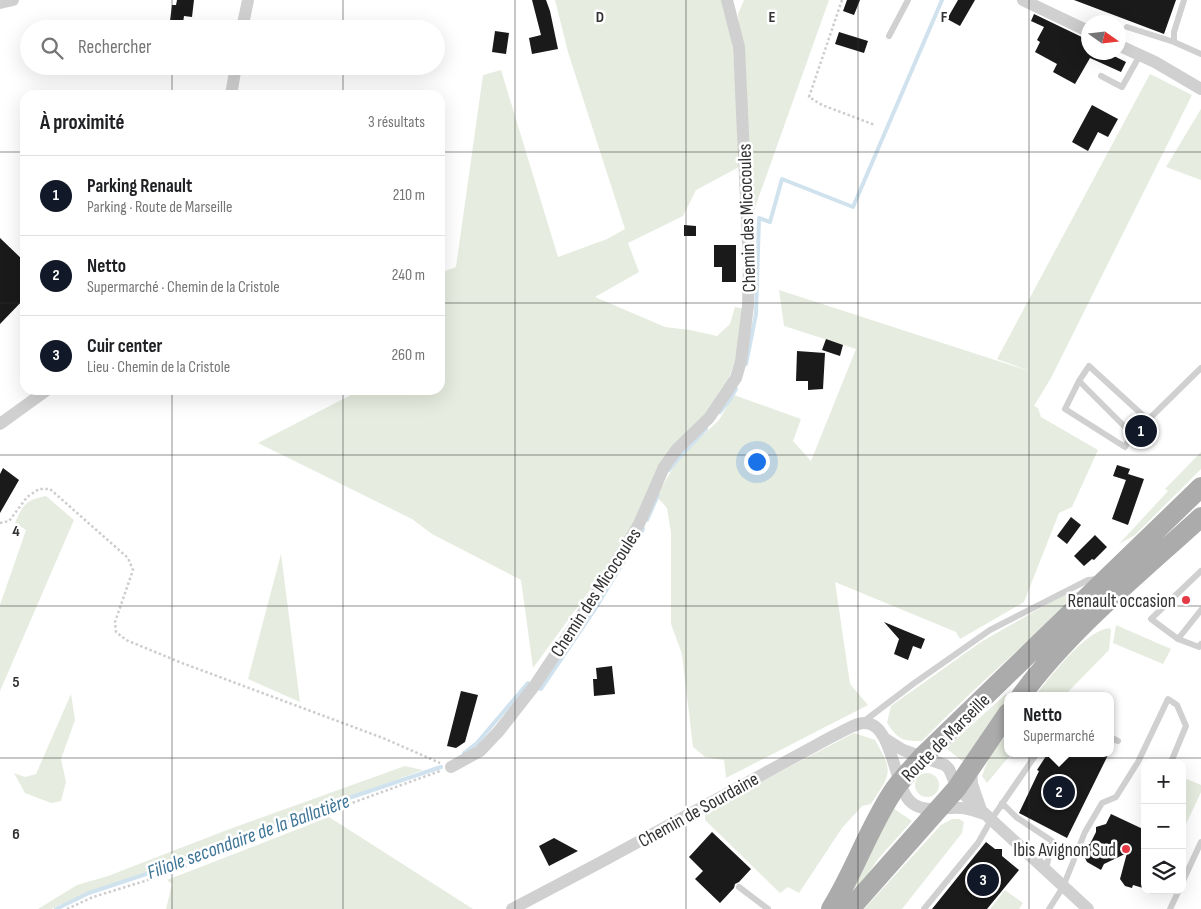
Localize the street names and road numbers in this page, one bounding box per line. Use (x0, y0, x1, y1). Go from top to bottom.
street label: Chemin des Micocoules (733, 143, 762, 293)
street label: Chemin des Micocoules (546, 524, 647, 662)
street label: Route de Marseille (897, 689, 995, 787)
street label: Chemin de Sourdaine (635, 768, 763, 853)

